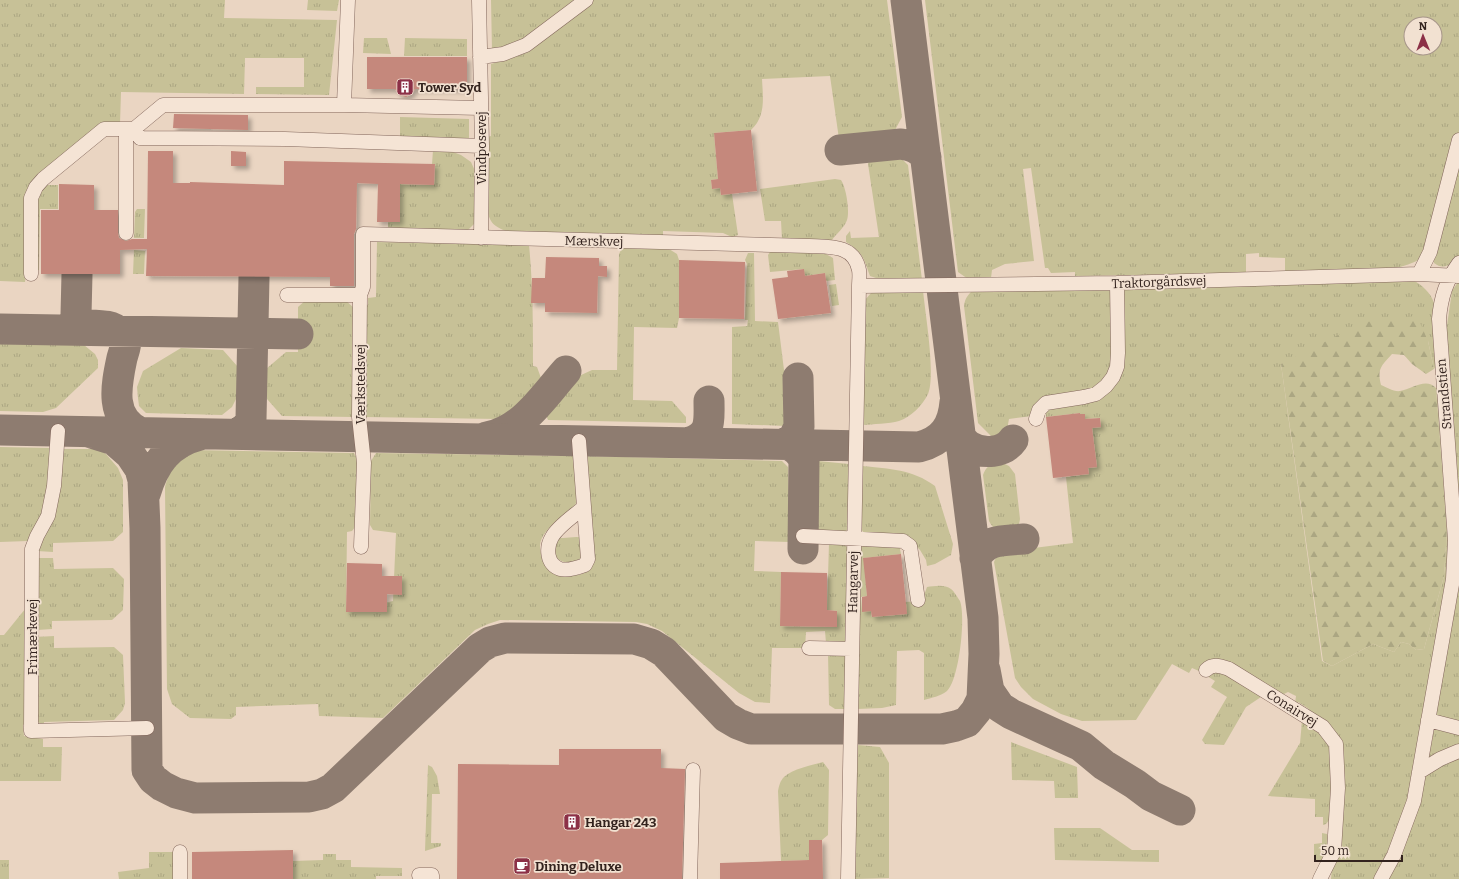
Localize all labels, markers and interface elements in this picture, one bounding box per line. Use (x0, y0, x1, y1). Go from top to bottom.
north arrow (1403, 16, 1443, 56)
text: N (1418, 20, 1428, 33)
building icon: Tower Syd (395, 77, 415, 97)
place label: Tower Syd (418, 80, 481, 95)
street label: Vindposevej (474, 111, 489, 185)
street label: Mærskvej (565, 233, 623, 249)
street label: Traktorgårdsvej (1111, 273, 1207, 291)
street label: Værkstedsvej (353, 344, 368, 424)
street label: Strandstien (1433, 357, 1455, 430)
street label: Hangarvej (845, 551, 861, 613)
street label: Frimærkevej (25, 599, 40, 675)
street label: Conairvej (1264, 686, 1320, 730)
building icon: Hangar 243 (562, 812, 582, 832)
place label: Hangar 243 (585, 815, 656, 830)
scale bar (1315, 837, 1402, 863)
text: 50 m (1321, 844, 1350, 858)
cafe icon: Dining Deluxe (512, 856, 532, 876)
place label: Dining Deluxe (535, 859, 622, 874)

